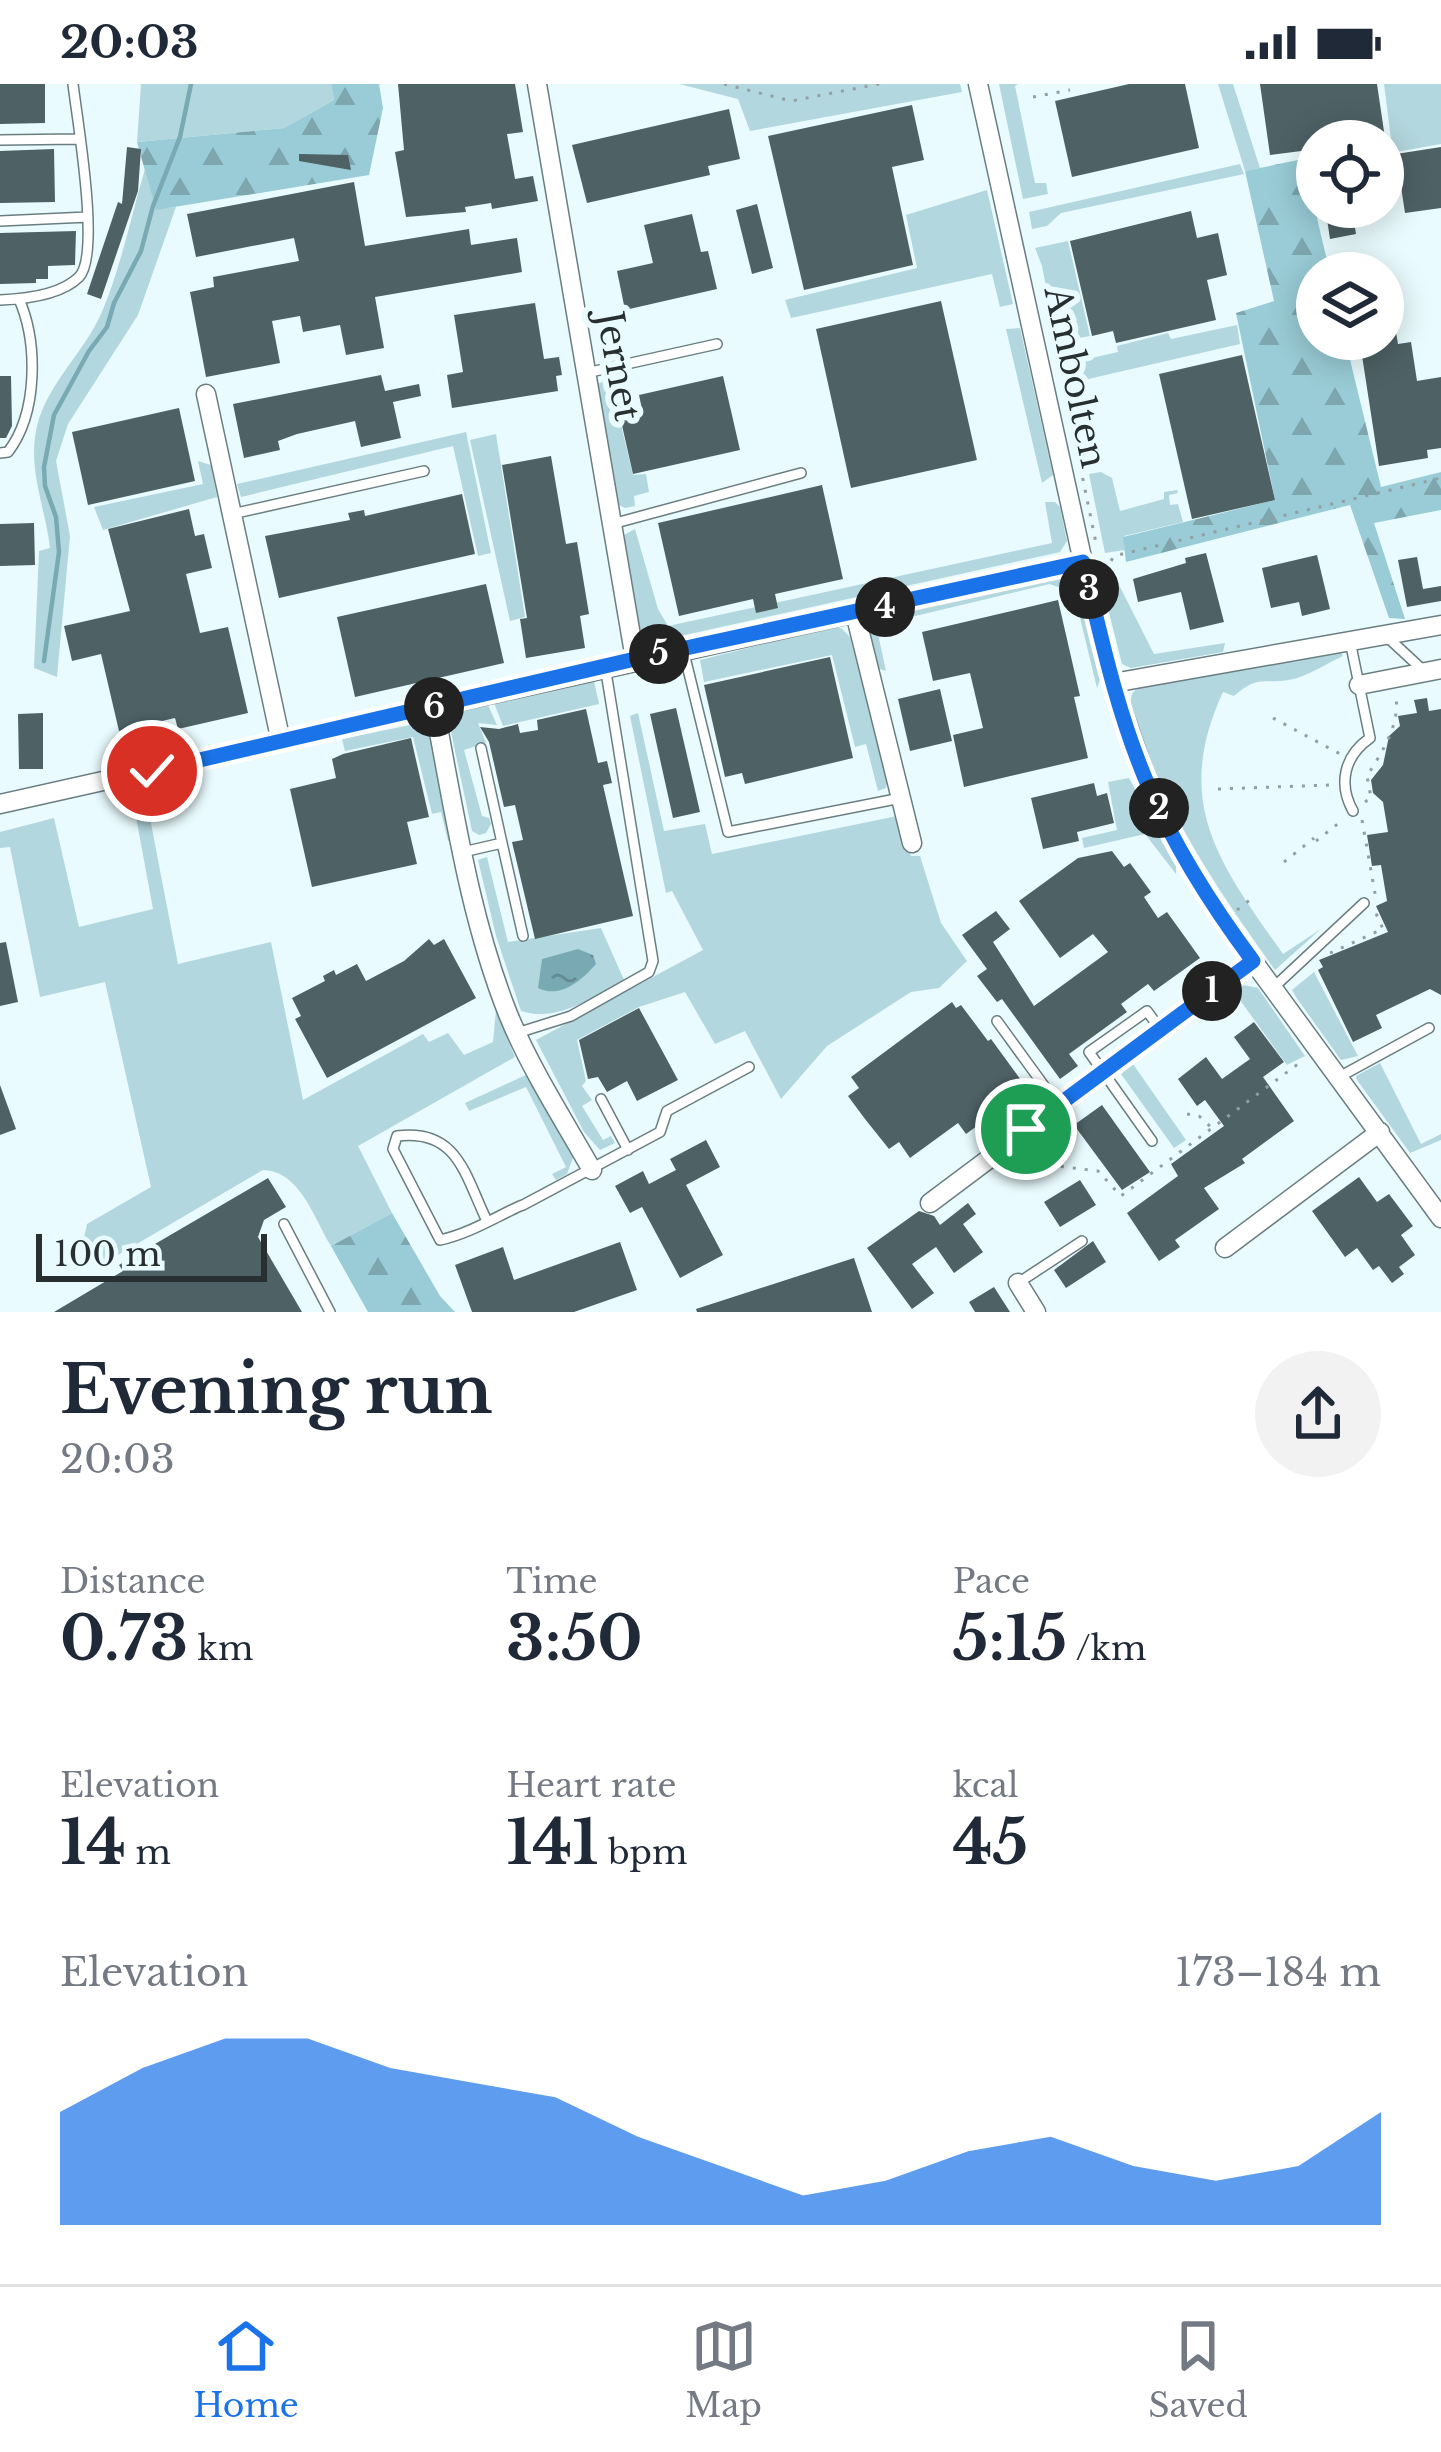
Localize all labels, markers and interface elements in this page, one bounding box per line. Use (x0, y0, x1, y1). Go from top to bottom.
text: 20:03 (60, 14, 199, 70)
map controls (1296, 120, 1404, 360)
button: locate (1296, 120, 1404, 228)
button: layers (1296, 252, 1404, 360)
street label: Ambolten (1034, 281, 1117, 472)
street label: Jernet (586, 304, 650, 425)
pin: 3 (1059, 559, 1119, 619)
text: 3 (1078, 568, 1100, 609)
pin: 4 (855, 577, 915, 637)
text: 4 (874, 586, 896, 627)
pin: 5 (629, 624, 689, 684)
text: 5 (649, 633, 669, 674)
pin: 6 (404, 677, 464, 737)
text: 6 (423, 686, 445, 727)
pin (101, 720, 203, 822)
icon: check (119, 738, 185, 804)
pin: 2 (1129, 778, 1189, 838)
text: 2 (1148, 787, 1170, 828)
pin: 1 (1182, 961, 1242, 1021)
text: 1 (1205, 970, 1219, 1011)
pin (975, 1078, 1077, 1180)
icon: arrive (993, 1096, 1059, 1162)
scale bar (36, 1228, 267, 1281)
text: 100 m (54, 1234, 161, 1275)
text: Evening run (60, 1349, 493, 1431)
button: share (1255, 1351, 1381, 1477)
text: 20:03 (60, 1435, 175, 1484)
text: Distance (60, 1561, 206, 1602)
text: Time (506, 1561, 597, 1602)
text: Pace (953, 1561, 1030, 1602)
text: 0.73 (60, 1602, 188, 1676)
text: 3:50 (506, 1602, 643, 1676)
text: 5:15 (953, 1602, 1067, 1676)
text: km (188, 1628, 253, 1669)
text: /km (1067, 1628, 1146, 1669)
text: Elevation (60, 1765, 219, 1806)
text: Heart rate (506, 1765, 676, 1806)
text: kcal (953, 1765, 1018, 1806)
text: 14 (60, 1806, 126, 1880)
text: 141 (506, 1806, 599, 1880)
text: 45 (953, 1806, 1028, 1880)
text: m (126, 1832, 171, 1873)
text: bpm (599, 1832, 687, 1873)
text: Elevation (60, 1948, 248, 1997)
text: 173–184 m (1175, 1948, 1381, 1997)
tab: Home (193, 2313, 299, 2426)
tab: Map (685, 2313, 762, 2426)
tab: Saved (1148, 2313, 1248, 2426)

